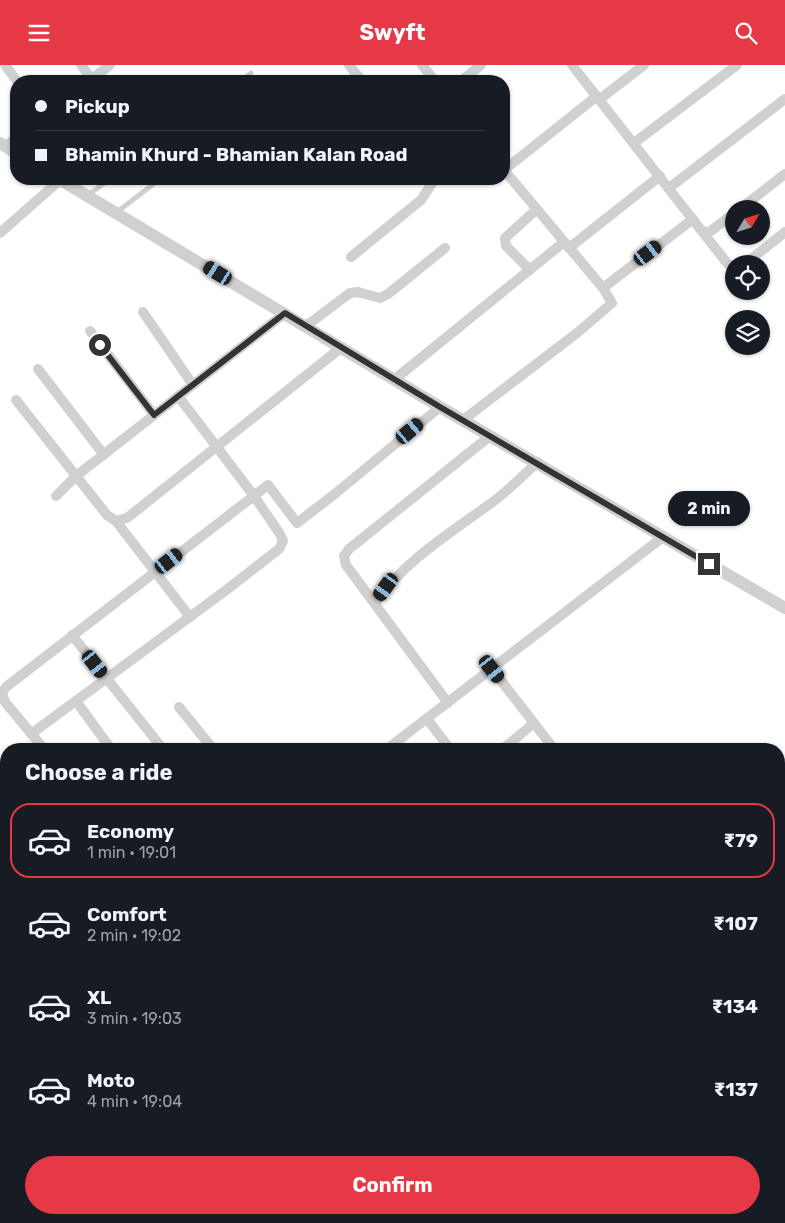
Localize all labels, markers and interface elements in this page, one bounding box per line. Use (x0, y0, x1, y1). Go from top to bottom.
icon: menu (25, 19, 53, 47)
text: Swyft (359, 19, 426, 46)
icon: search (732, 19, 760, 47)
text: Pickup (65, 95, 130, 118)
text: Bhamin Khurd - Bhamian Kalan Road (65, 143, 408, 166)
north arrow (725, 200, 770, 245)
map controls (725, 200, 770, 355)
car (631, 238, 664, 268)
button: locate (725, 255, 770, 300)
car (201, 259, 234, 287)
button: layers (725, 310, 770, 355)
route start (89, 334, 111, 356)
car (393, 416, 426, 446)
callout: 2 min (668, 491, 750, 527)
text: 2 min (687, 499, 731, 518)
car (152, 546, 185, 576)
route end (698, 553, 720, 575)
car (371, 570, 400, 604)
car (79, 648, 110, 680)
car (476, 653, 507, 685)
text: Choose a ride (25, 759, 172, 786)
icon: car (27, 818, 72, 863)
text: Economy (87, 820, 174, 843)
text: ₹79 (724, 829, 758, 852)
text: 1 min · 19:01 (87, 843, 176, 862)
icon: car (27, 901, 72, 946)
text: Comfort (87, 903, 167, 926)
text: ₹107 (713, 912, 758, 935)
text: 2 min · 19:02 (87, 926, 181, 945)
icon: car (27, 984, 72, 1029)
text: XL (87, 986, 111, 1009)
text: ₹134 (712, 995, 758, 1018)
text: 3 min · 19:03 (87, 1009, 182, 1028)
icon: car (27, 1067, 72, 1112)
text: Moto (87, 1069, 135, 1092)
text: ₹137 (714, 1078, 758, 1101)
text: 4 min · 19:04 (87, 1092, 182, 1111)
button: Confirm (25, 1156, 760, 1214)

